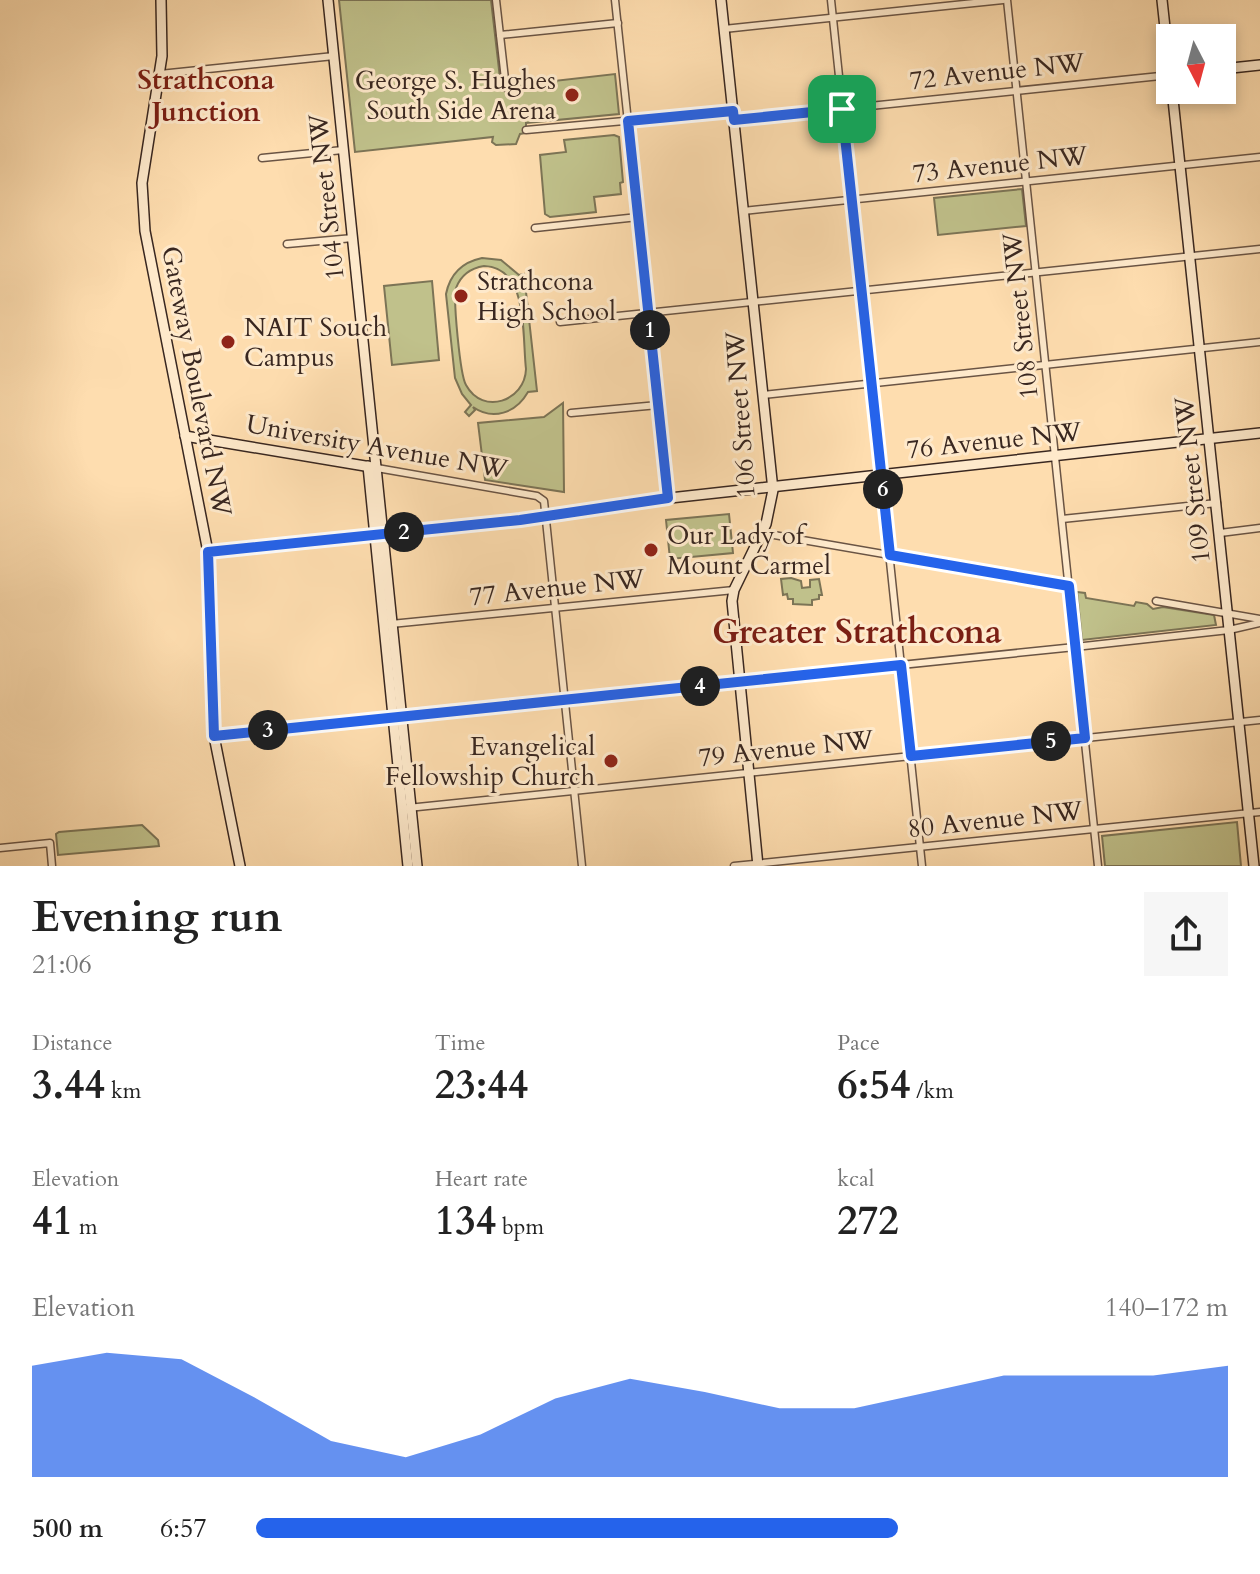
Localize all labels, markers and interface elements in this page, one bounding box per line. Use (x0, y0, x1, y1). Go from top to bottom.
north arrow (1156, 24, 1236, 104)
map controls (1156, 24, 1236, 104)
street label: 72 Avenue NW (908, 45, 1087, 98)
district label: Strathcona Junction (137, 61, 275, 131)
place label: George S. Hughes South Side Arena (355, 63, 556, 128)
pin (808, 75, 876, 143)
marker: George S. Hughes South Side Arena (563, 86, 581, 104)
icon: arrive (820, 87, 864, 131)
street label: 104 Street NW (300, 112, 353, 282)
street label: 73 Avenue NW (911, 138, 1090, 191)
street label: 108 Street NW (994, 231, 1047, 401)
street label: Gateway Boulevard NW (153, 243, 240, 520)
place label: Strathcona High School (477, 264, 616, 329)
marker: Strathcona High School (452, 287, 470, 305)
place label: NAIT Souch Campus (244, 310, 387, 375)
pin: 1 (630, 310, 670, 350)
text: 1 (644, 315, 656, 345)
street label: 106 Street NW (717, 330, 764, 500)
marker: NAIT Souch Campus (219, 333, 237, 351)
street label: 109 Street NW (1166, 395, 1219, 565)
street label: University Avenue NW (243, 406, 511, 487)
street label: 76 Avenue NW (905, 414, 1084, 467)
pin: 6 (863, 469, 903, 509)
text: 6 (877, 474, 889, 504)
pin: 2 (384, 512, 424, 552)
text: 2 (398, 517, 410, 547)
place label: Our Lady of Mount Carmel (667, 518, 831, 583)
marker: Our Lady of Mount Carmel (642, 541, 660, 559)
street label: 77 Avenue NW (468, 561, 647, 614)
district label: Greater Strathcona (712, 609, 1002, 655)
pin: 4 (680, 666, 720, 706)
text: 4 (694, 671, 706, 701)
pin: 3 (248, 710, 288, 750)
text: 3 (262, 715, 274, 745)
pin: 5 (1031, 721, 1071, 761)
street label: 79 Avenue NW (697, 722, 876, 775)
text: 5 (1045, 726, 1057, 756)
place label: Evangelical Fellowship Church (385, 729, 595, 794)
marker: Evangelical Fellowship Church (602, 752, 620, 770)
street label: 80 Avenue NW (906, 793, 1085, 846)
text: Evening run (32, 887, 282, 947)
button: share (1144, 892, 1228, 976)
text: 21:06 (32, 947, 92, 982)
text: Distance (32, 1028, 112, 1058)
text: Time (435, 1028, 486, 1058)
text: Pace (837, 1028, 880, 1058)
text: 3.44 (32, 1058, 105, 1113)
text: 23:44 (435, 1058, 528, 1113)
text: 6:54 (837, 1058, 910, 1113)
text: km (105, 1076, 141, 1106)
text: /km (910, 1076, 954, 1106)
text: Elevation (32, 1164, 119, 1194)
text: Heart rate (435, 1164, 528, 1194)
text: kcal (837, 1164, 874, 1194)
text: 41 (32, 1194, 73, 1249)
text: 134 (435, 1194, 496, 1249)
text: 272 (837, 1194, 899, 1249)
text: m (73, 1212, 98, 1242)
text: bpm (496, 1212, 544, 1242)
text: Elevation (32, 1290, 135, 1325)
text: 140–172 m (1105, 1290, 1228, 1325)
text: 500 m (32, 1511, 103, 1546)
text: 6:57 (160, 1511, 207, 1546)

